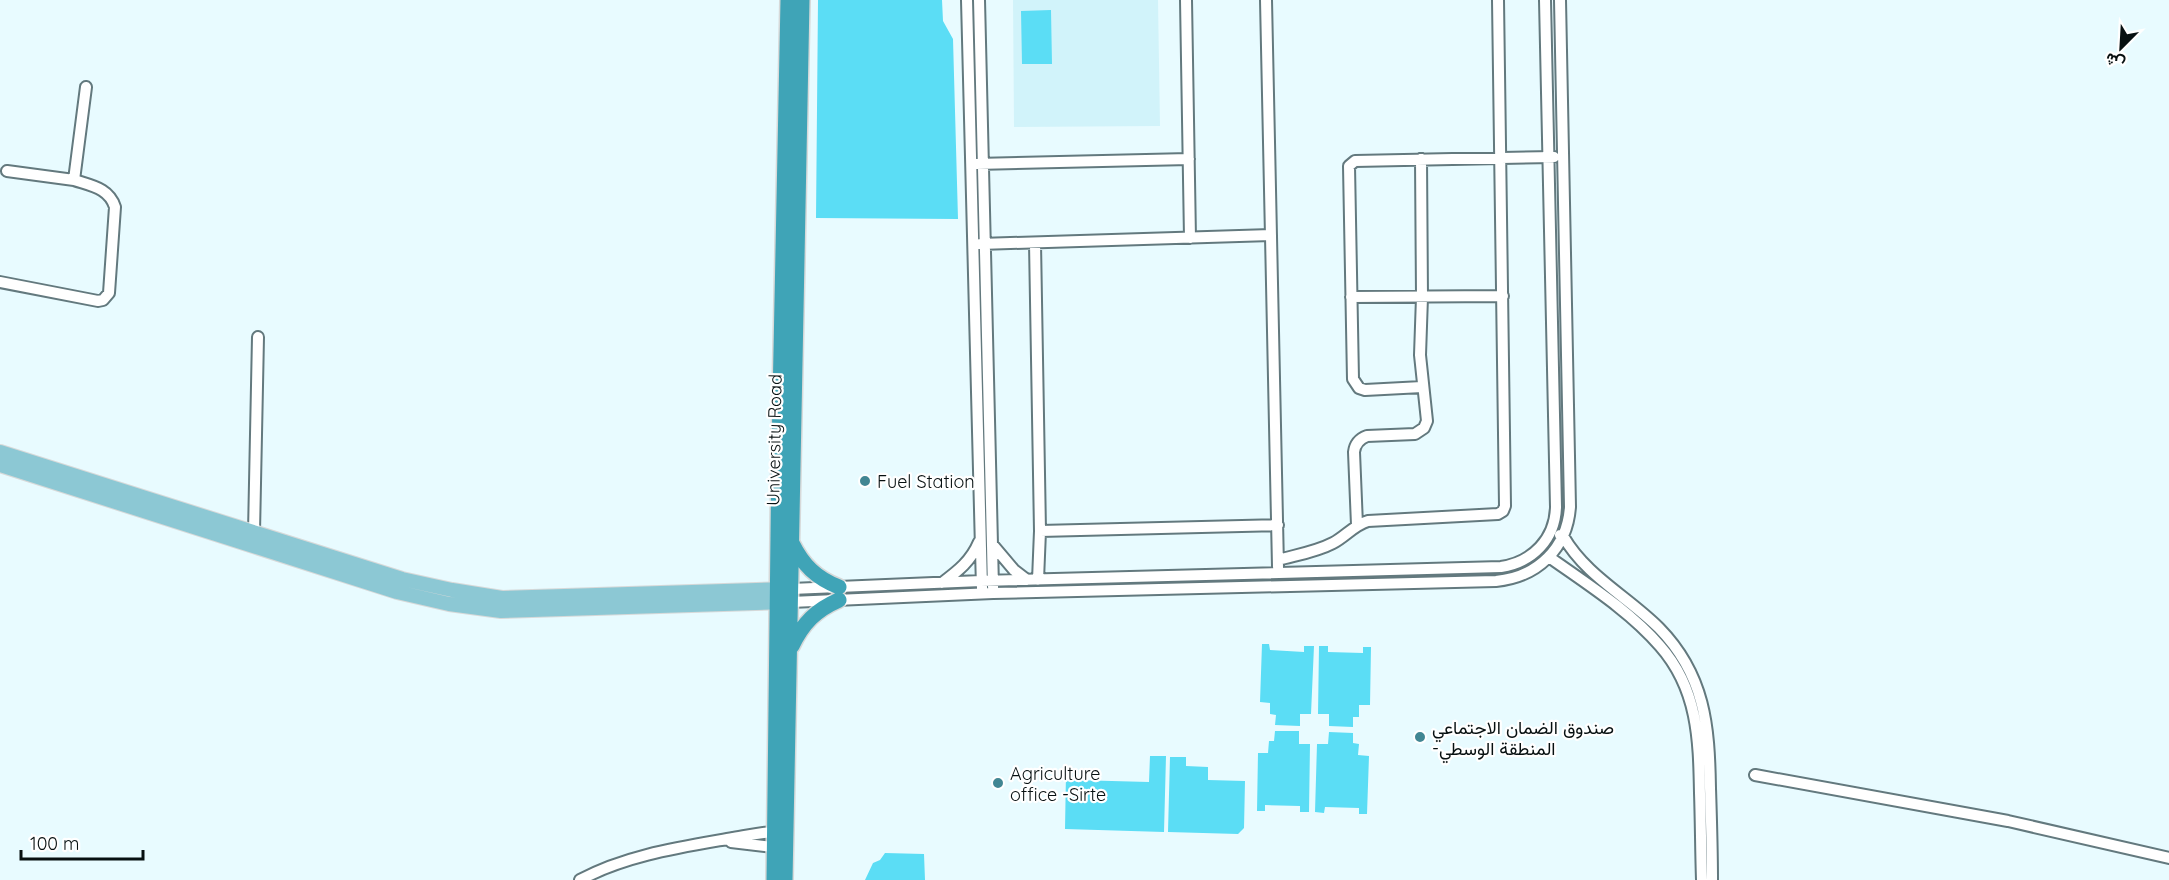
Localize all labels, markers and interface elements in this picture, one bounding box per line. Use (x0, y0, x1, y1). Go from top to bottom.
north arrow (2091, 18, 2151, 78)
text: ش (2102, 49, 2128, 75)
street label: University Road (761, 374, 787, 506)
place label: Fuel Station (877, 470, 975, 493)
marker: Fuel Station (858, 474, 872, 488)
place label: صندوق الضمان الاجتماعي -المنطقة الوسطي (1432, 716, 1614, 764)
marker: صندوق الضمان الاجتماعي -المنطقة الوسطي (1413, 730, 1427, 744)
place label: Agriculture office -Sirte (1010, 762, 1106, 806)
marker: Agriculture office -Sirte (991, 776, 1005, 790)
scale bar (21, 823, 142, 861)
text: 100 m (30, 832, 79, 855)

